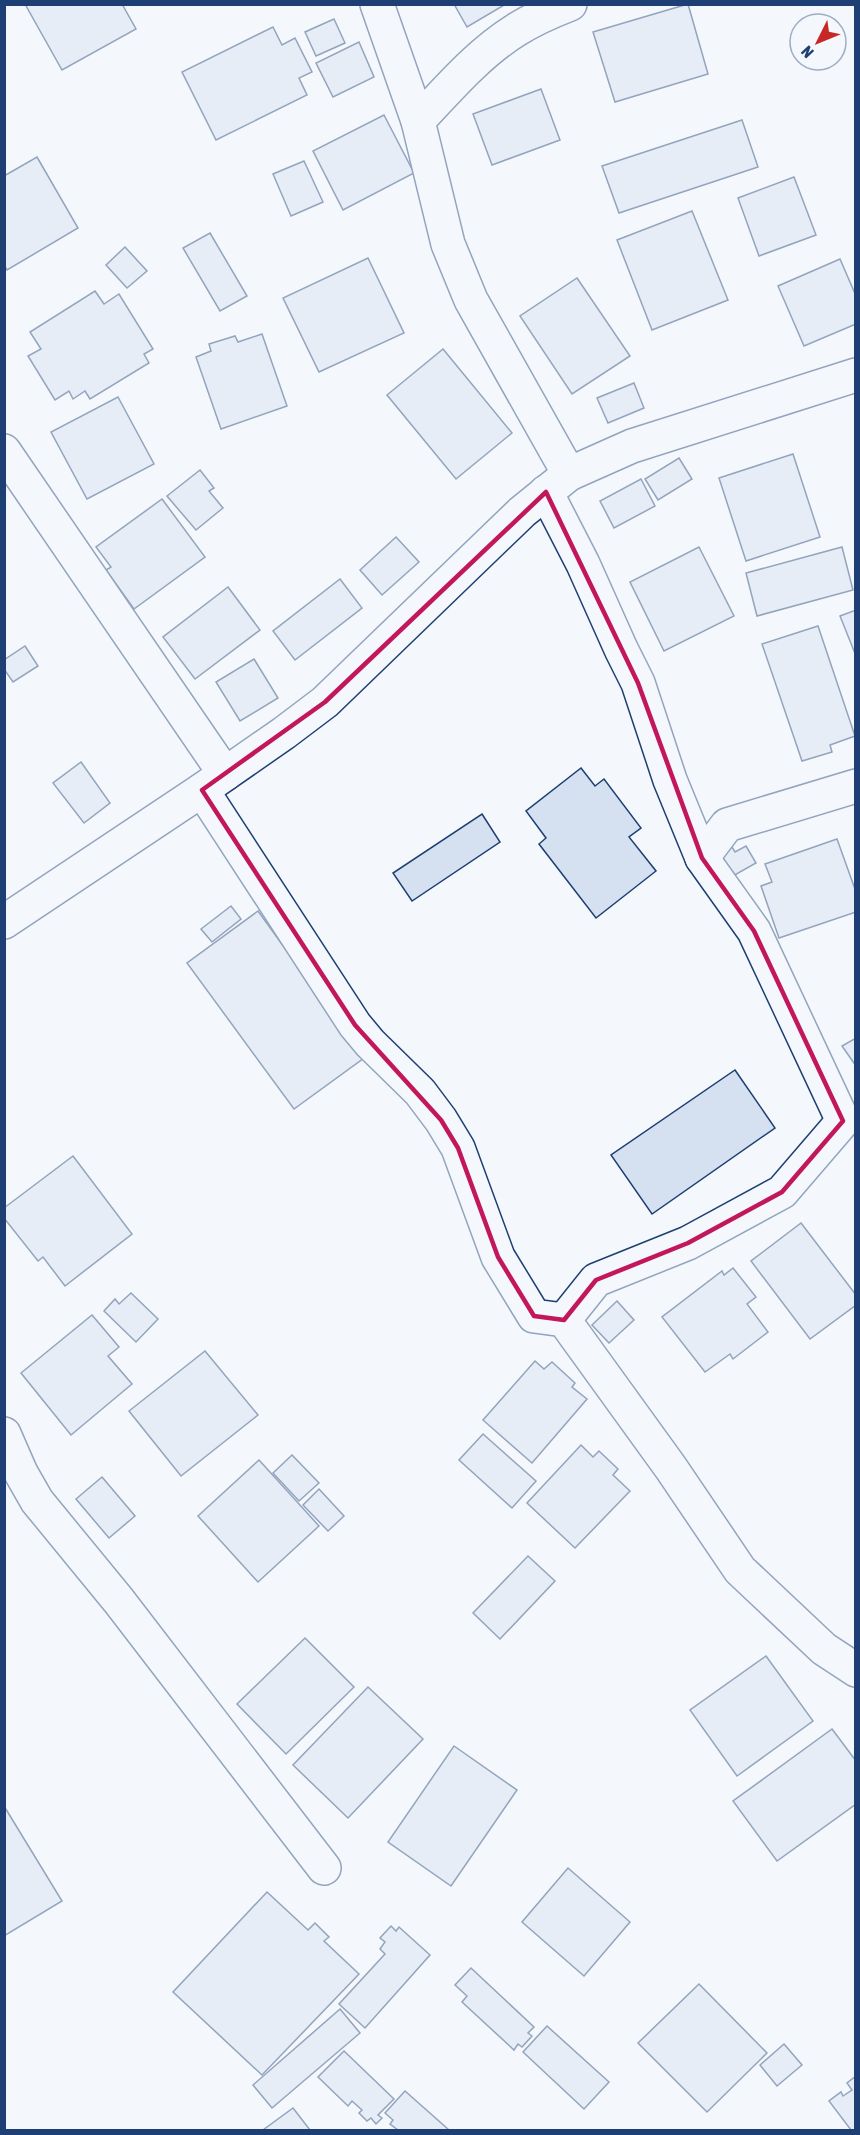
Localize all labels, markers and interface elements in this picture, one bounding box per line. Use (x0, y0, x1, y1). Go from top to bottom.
north arrow (788, 12, 848, 72)
text: N (797, 43, 817, 62)

